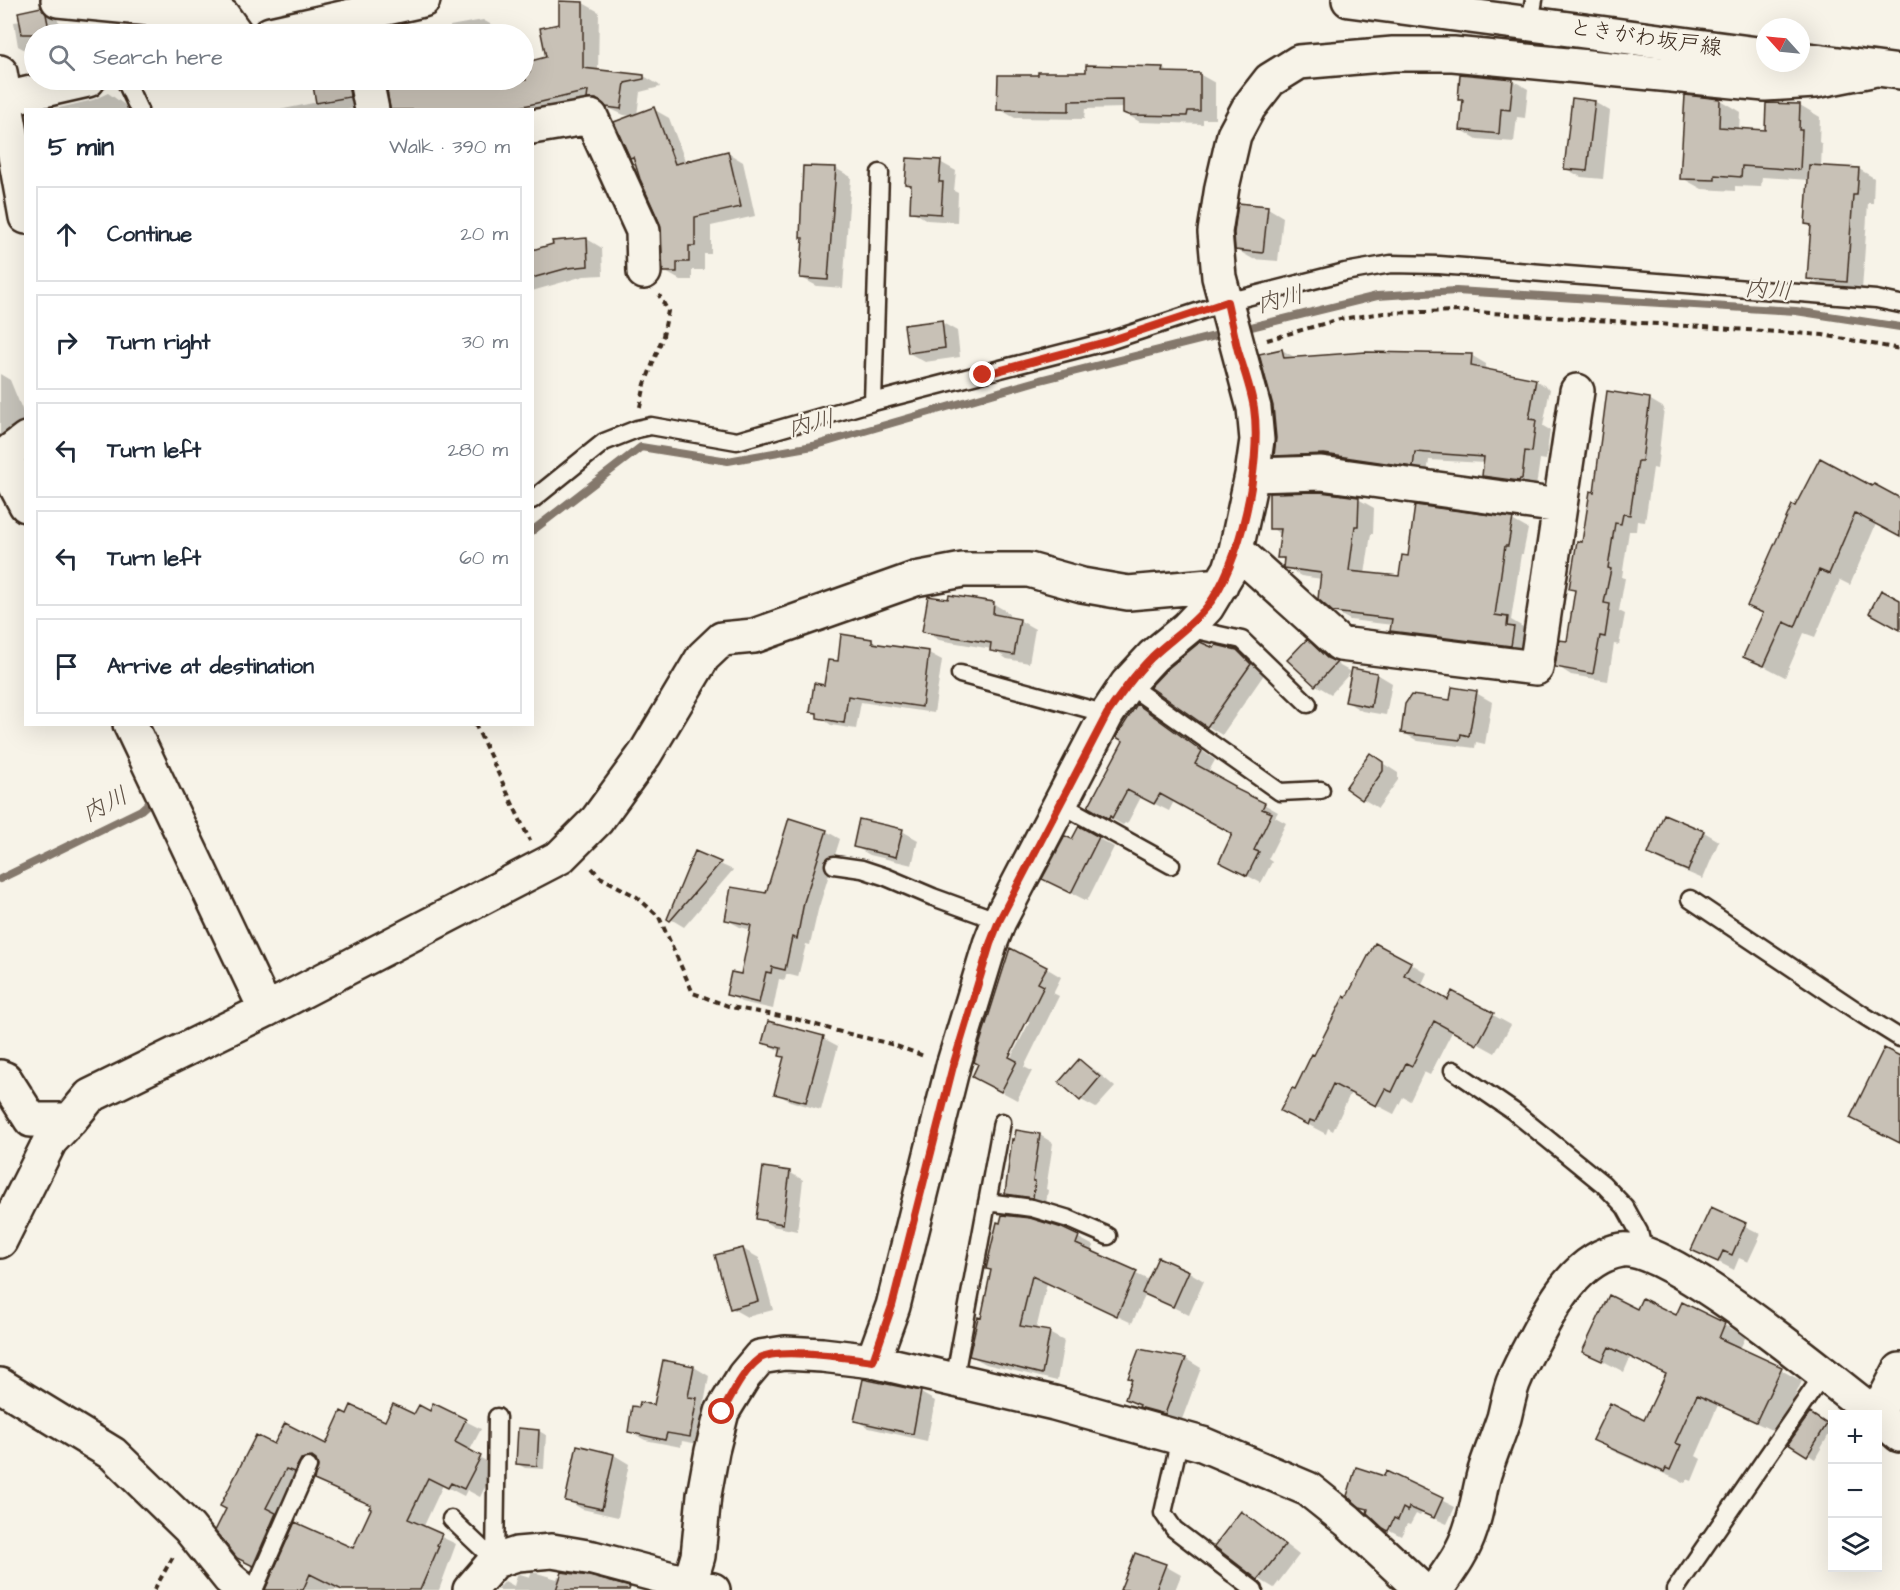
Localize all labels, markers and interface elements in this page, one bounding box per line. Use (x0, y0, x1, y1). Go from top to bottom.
street label: ときがわ坂戸線 (1568, 12, 1724, 64)
north arrow (1756, 18, 1810, 72)
search box (24, 24, 534, 90)
icon: search (45, 41, 78, 74)
text: Search here (93, 42, 223, 73)
text: 5 min (48, 129, 114, 165)
text: Walk · 390 m (389, 133, 510, 161)
icon: ahead (50, 218, 83, 251)
text: Continue (107, 219, 192, 250)
text: 20 m (460, 220, 508, 248)
water label: 内川 (1743, 271, 1793, 309)
water label: 内川 (1253, 278, 1307, 322)
icon: right (50, 326, 83, 359)
text: Turn right (107, 327, 210, 358)
text: 30 m (462, 328, 508, 356)
route end (969, 361, 995, 387)
water label: 内川 (784, 402, 838, 446)
icon: left (50, 434, 83, 467)
text: Turn left (107, 435, 201, 466)
text: 280 m (447, 436, 508, 464)
icon: left (50, 542, 83, 575)
text: Turn left (107, 543, 201, 574)
text: 60 m (459, 544, 508, 572)
icon: arrive (50, 650, 83, 683)
text: Arrive at destination (107, 651, 314, 682)
water label: 内川 (76, 779, 134, 831)
route start (708, 1398, 734, 1424)
map controls (1828, 1410, 1882, 1572)
button: + (1828, 1410, 1882, 1464)
button: − (1828, 1464, 1882, 1518)
button: layers (1828, 1518, 1882, 1572)

